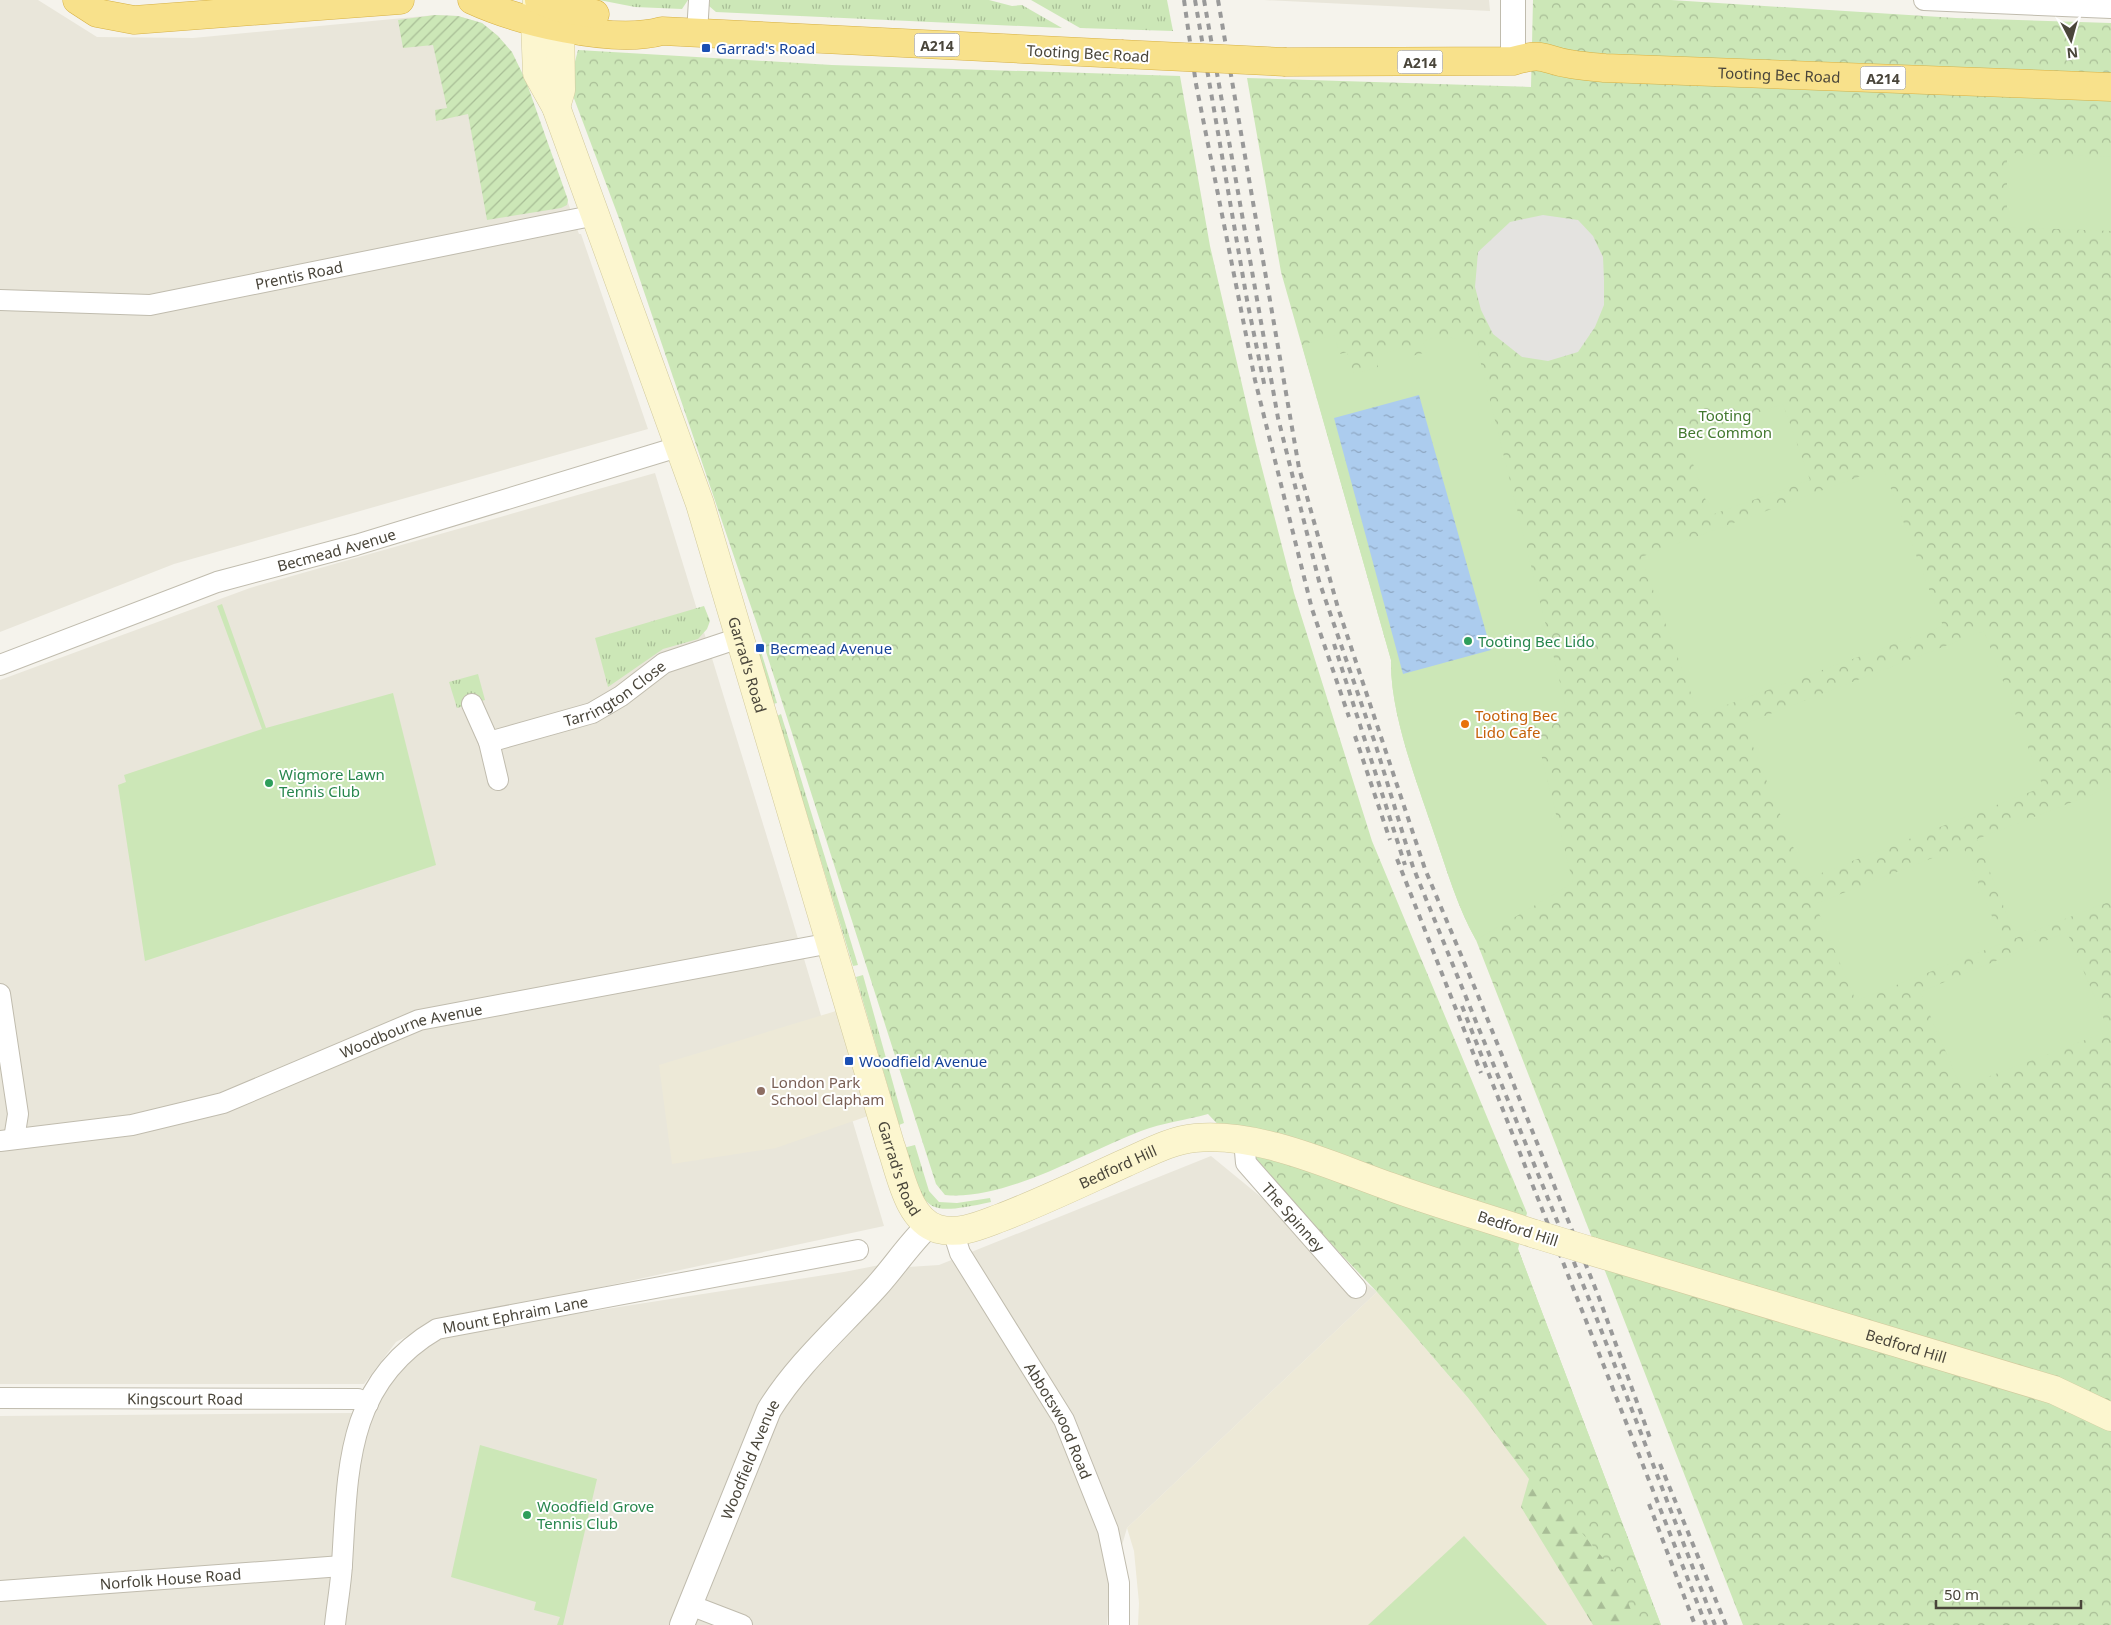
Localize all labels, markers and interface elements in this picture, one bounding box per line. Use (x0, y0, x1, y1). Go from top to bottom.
north arrow (2046, 15, 2096, 65)
road number: A214 (914, 34, 960, 56)
place label: Garrad's Road (716, 38, 815, 58)
street label: Tooting Bec Road (1026, 40, 1150, 66)
marker: Garrad's Road (700, 42, 712, 54)
text: N (2066, 43, 2079, 63)
road number: A214 (1398, 51, 1442, 74)
street label: Tooting Bec Road (1718, 62, 1841, 87)
road number: A214 (1860, 66, 1906, 90)
street label: Prentis Road (253, 256, 345, 294)
park label: Tooting Bec Common (1678, 405, 1772, 442)
street label: Becmead Avenue (275, 524, 398, 576)
street label: Garrad's Road (724, 614, 771, 715)
place label: Tooting Bec Lido (1478, 631, 1594, 651)
marker: Tooting Bec Lido (1462, 635, 1474, 647)
place label: Becmead Avenue (770, 638, 892, 658)
marker: Becmead Avenue (754, 642, 766, 654)
street label: Tarrington Close (561, 656, 669, 731)
place label: Tooting Bec Lido Cafe (1475, 705, 1558, 742)
marker: Tooting Bec Lido Cafe (1459, 718, 1471, 730)
place label: Wigmore Lawn Tennis Club (279, 764, 385, 801)
marker: Wigmore Lawn Tennis Club (263, 777, 275, 789)
street label: Woodbourne Avenue (337, 998, 484, 1062)
place label: Woodfield Avenue (859, 1051, 987, 1071)
marker: Woodfield Avenue (843, 1055, 855, 1067)
place label: London Park School Clapham (771, 1072, 884, 1109)
marker: London Park School Clapham (755, 1085, 767, 1097)
street label: Garrad's Road (874, 1119, 926, 1220)
street label: Bedford Hill (1075, 1140, 1160, 1193)
street label: The Spinney (1258, 1178, 1330, 1256)
street label: Bedford Hill (1475, 1206, 1561, 1250)
street label: Mount Ephraim Lane (441, 1291, 590, 1338)
street label: Bedford Hill (1863, 1324, 1949, 1367)
street label: Abbotswood Road (1020, 1358, 1097, 1482)
street label: Kingscourt Road (127, 1388, 243, 1409)
street label: Woodfield Avenue (716, 1395, 783, 1522)
place label: Woodfield Grove Tennis Club (537, 1496, 654, 1533)
marker: Woodfield Grove Tennis Club (521, 1509, 533, 1521)
street label: Norfolk House Road (99, 1563, 242, 1594)
scale bar (1936, 1578, 2081, 1610)
text: 50 m (1944, 1584, 1979, 1604)

